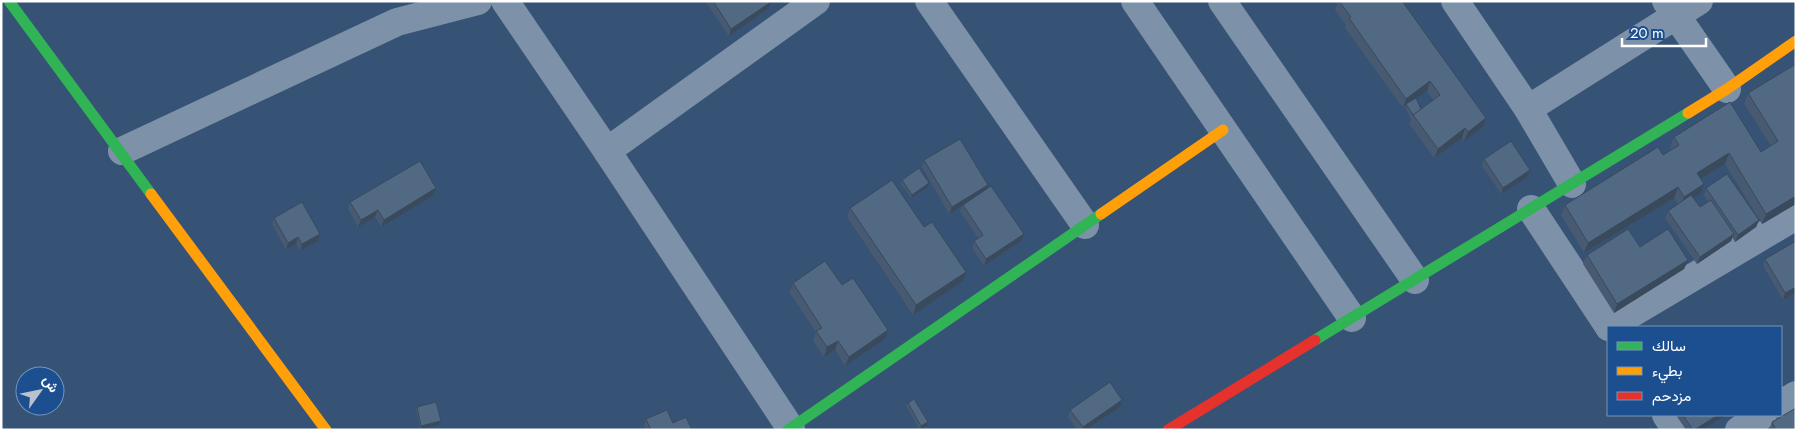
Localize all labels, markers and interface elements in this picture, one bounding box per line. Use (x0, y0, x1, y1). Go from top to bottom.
scale bar (1622, 15, 1706, 47)
text: 20 m (1630, 22, 1664, 44)
legend (1607, 326, 1782, 416)
text: سالك (1652, 335, 1686, 357)
text: بطيء (1652, 360, 1682, 384)
north arrow (15, 366, 65, 416)
text: ش (38, 371, 64, 397)
text: مزدحم (1652, 385, 1691, 407)

